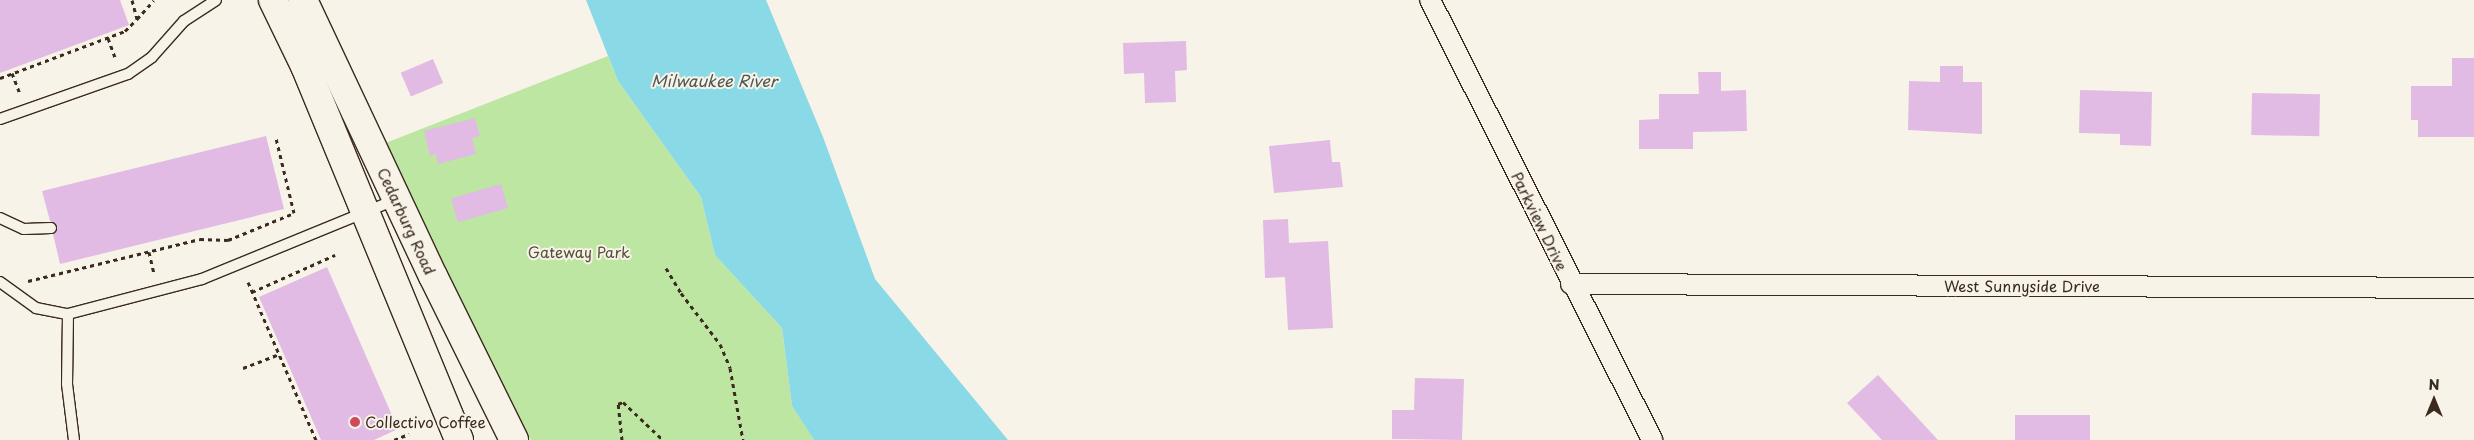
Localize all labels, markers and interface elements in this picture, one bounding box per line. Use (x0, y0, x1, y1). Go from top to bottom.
water label: Milwaukee River (650, 70, 778, 90)
street label: Cedarburg Road (374, 164, 440, 278)
street label: Parkview Drive (1508, 168, 1572, 274)
park label: Gateway Park (527, 243, 631, 261)
street label: West Sunnyside Drive (1944, 277, 2100, 295)
text: N (2428, 374, 2440, 395)
north arrow (2409, 375, 2459, 425)
place label: Collectivo Coffee (365, 413, 486, 431)
marker: Collectivo Coffee (349, 416, 361, 428)

